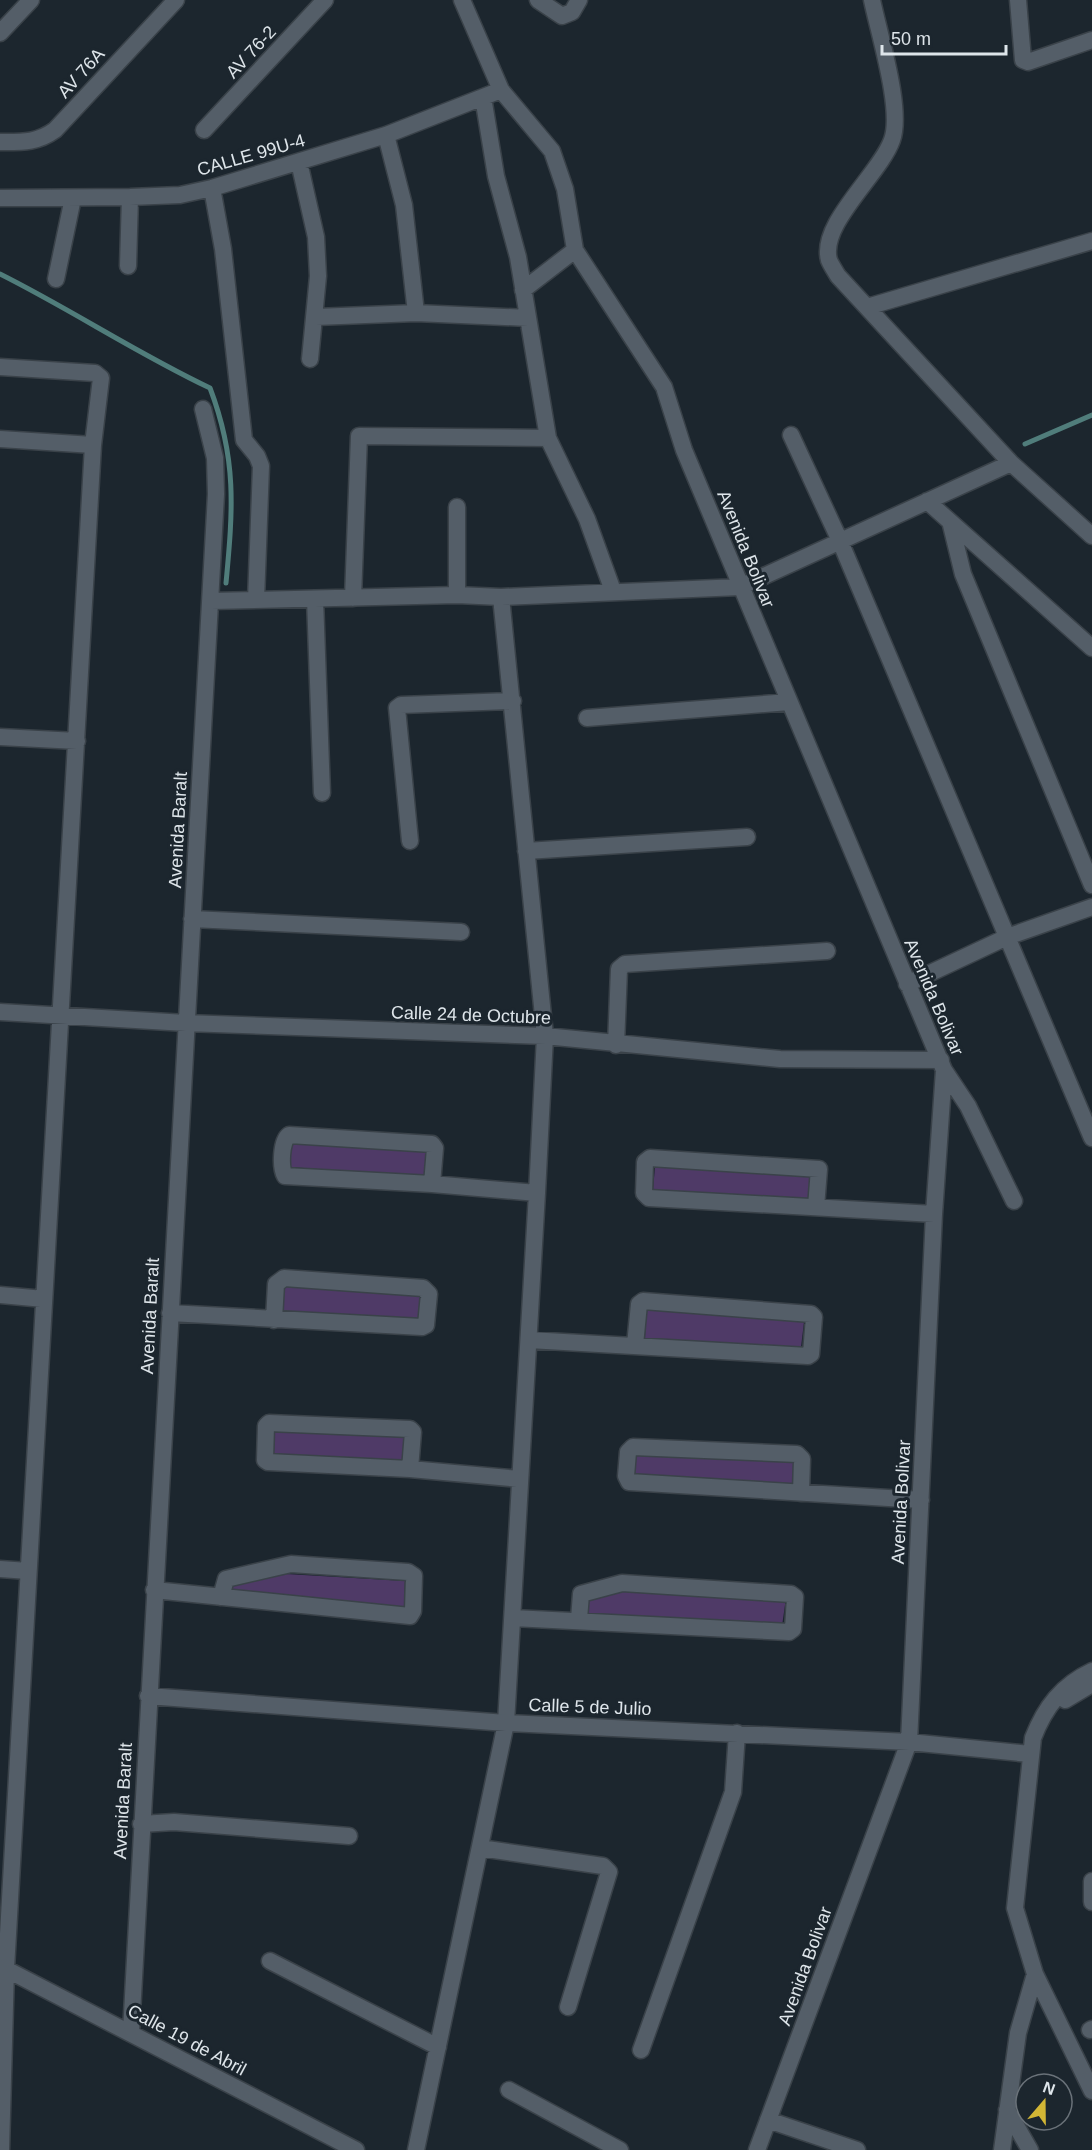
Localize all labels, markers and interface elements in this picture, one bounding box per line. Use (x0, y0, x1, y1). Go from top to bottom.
scale bar (882, 18, 1006, 56)
street label: AV 76-2 (222, 22, 280, 82)
text: 50 m (891, 29, 931, 49)
street label: AV 76A (54, 44, 108, 102)
street label: CALLE 99U-4 (195, 130, 307, 180)
street label: Avenida Bolivar (713, 487, 779, 611)
street label: Avenida Baralt (165, 771, 191, 889)
street label: Avenida Bolivar (900, 936, 968, 1058)
street label: Calle 24 de Octubre (391, 1002, 551, 1028)
street label: Avenida Baralt (137, 1257, 163, 1375)
street label: Avenida Bolivar (888, 1439, 914, 1565)
street label: Calle 5 de Julio (528, 1695, 652, 1719)
street label: Avenida Baralt (110, 1742, 136, 1860)
street label: Avenida Bolivar (774, 1904, 836, 2028)
street label: Calle 19 de Abril (124, 2000, 250, 2080)
north arrow (1014, 2072, 1074, 2132)
text: N (1041, 2078, 1057, 2098)

